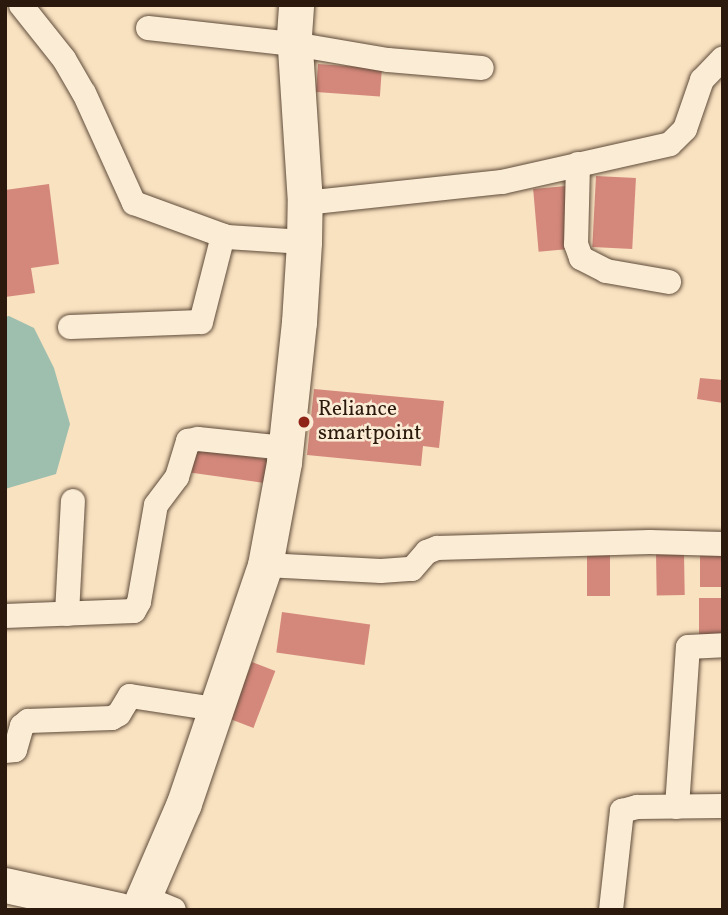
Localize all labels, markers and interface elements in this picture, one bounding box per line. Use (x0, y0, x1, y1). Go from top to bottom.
place label: Reliance smartpoint (318, 397, 422, 447)
marker: Reliance smartpoint (296, 414, 312, 430)

